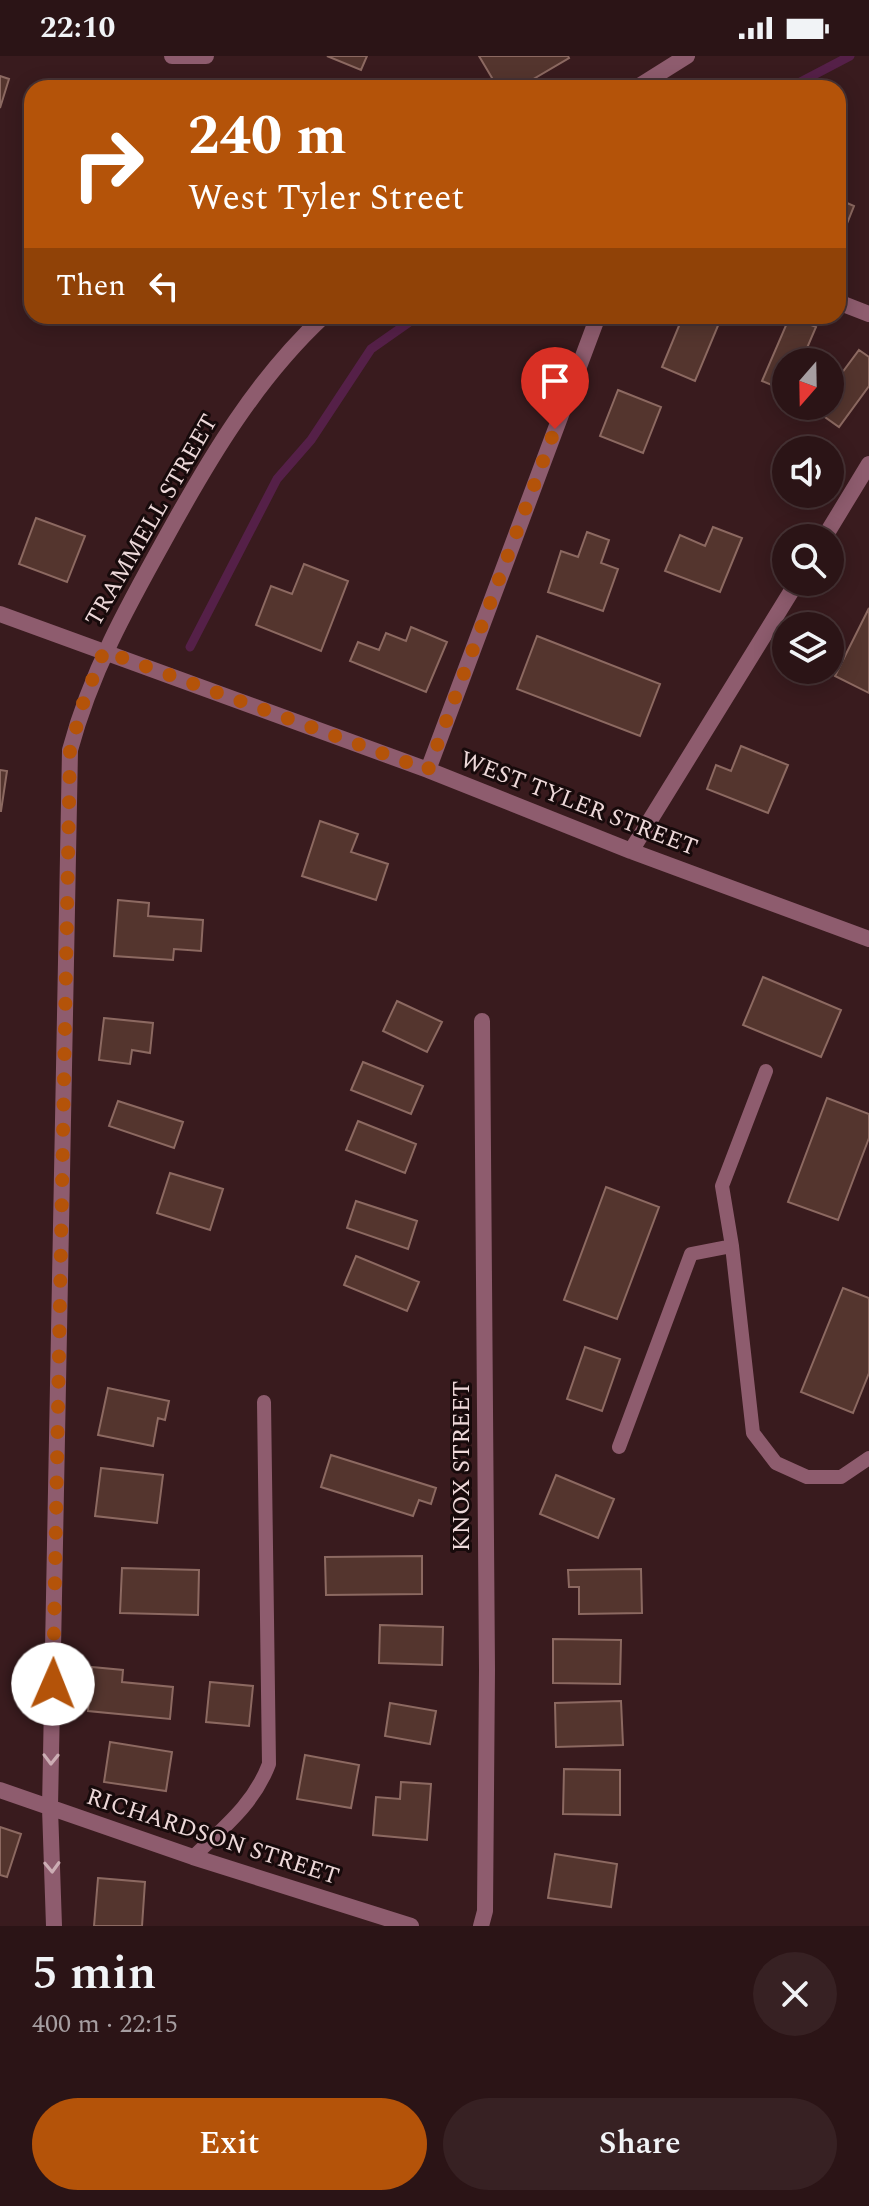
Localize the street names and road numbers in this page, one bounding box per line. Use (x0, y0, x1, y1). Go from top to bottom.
street label: TRAMMELL STREET (76, 408, 227, 633)
street label: WEST TYLER STREET (454, 742, 703, 866)
street label: KNOX STREET (444, 1380, 480, 1552)
street label: RICHARDSON STREET (82, 1779, 344, 1895)

